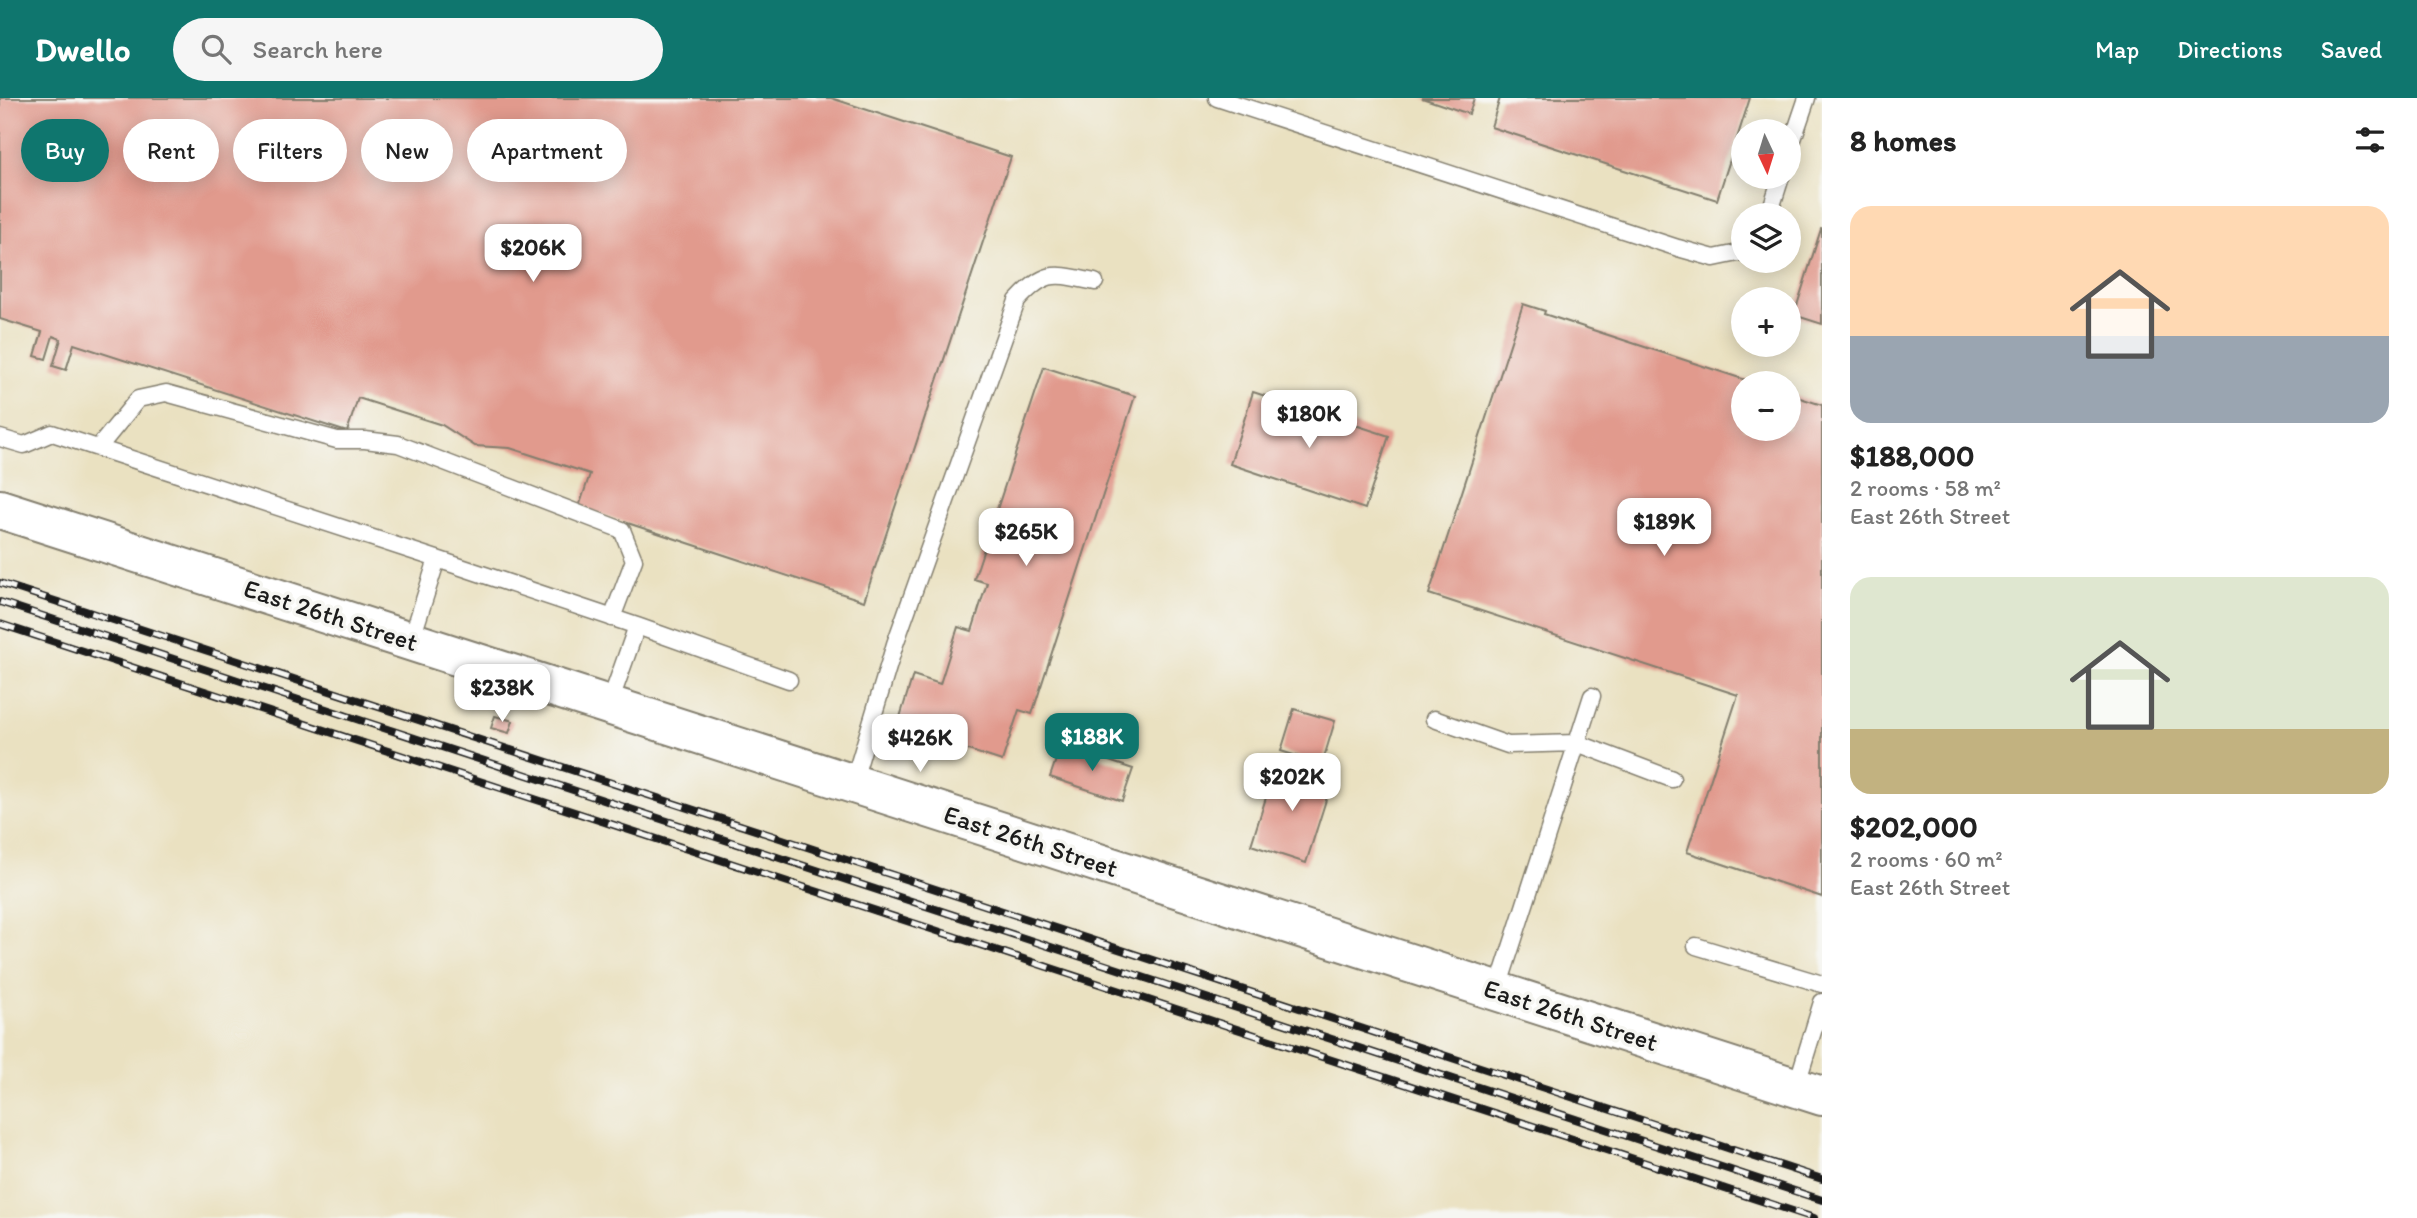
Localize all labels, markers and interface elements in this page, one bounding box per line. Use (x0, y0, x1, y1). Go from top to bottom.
search box (173, 18, 663, 81)
text: Dwello (35, 30, 131, 69)
icon: search (197, 30, 235, 68)
text: Search here (253, 33, 383, 65)
text: Map (2095, 35, 2139, 64)
text: Directions (2177, 35, 2283, 64)
text: Saved (2321, 35, 2382, 64)
chip: Buy (21, 119, 109, 182)
chip: Rent (123, 119, 219, 182)
chip: Filters (233, 119, 347, 182)
chip: New (361, 119, 453, 182)
chip: Apartment (467, 119, 627, 182)
north arrow (1731, 119, 1801, 189)
map controls (1731, 119, 1801, 441)
icon: filters (2351, 121, 2389, 159)
text: 8 homes (1850, 122, 1957, 159)
button: layers (1731, 203, 1801, 273)
pin: $206K (484, 225, 582, 284)
text: $206K (501, 233, 565, 261)
icon: home (2057, 251, 2183, 377)
button: + (1731, 287, 1801, 357)
button: − (1731, 371, 1801, 441)
pin: $180K (1260, 390, 1358, 450)
text: $180K (1277, 399, 1341, 427)
text: $188,000 (1850, 437, 1975, 474)
text: 2 rooms · 58 m² (1850, 474, 2001, 502)
pin: $189K (1615, 498, 1713, 558)
text: East 26th Street (1850, 502, 2010, 530)
text: $189K (1633, 507, 1695, 535)
pin: $265K (977, 508, 1075, 568)
text: $265K (995, 517, 1057, 545)
street label: East 26th Street (240, 572, 422, 658)
icon: home (2057, 622, 2183, 748)
pin: $238K (453, 664, 551, 724)
text: $238K (470, 673, 534, 701)
pin: $426K (871, 714, 969, 774)
pin: $188K (1043, 714, 1141, 773)
text: $188K (1061, 722, 1123, 750)
text: $426K (888, 723, 952, 751)
pin: $202K (1243, 754, 1341, 813)
text: $202K (1260, 762, 1324, 790)
street label: East 26th Street (940, 798, 1122, 884)
text: $202,000 (1850, 808, 1978, 845)
text: 2 rooms · 60 m² (1850, 845, 2003, 873)
text: East 26th Street (1850, 873, 2010, 901)
street label: East 26th Street (1480, 972, 1662, 1058)

